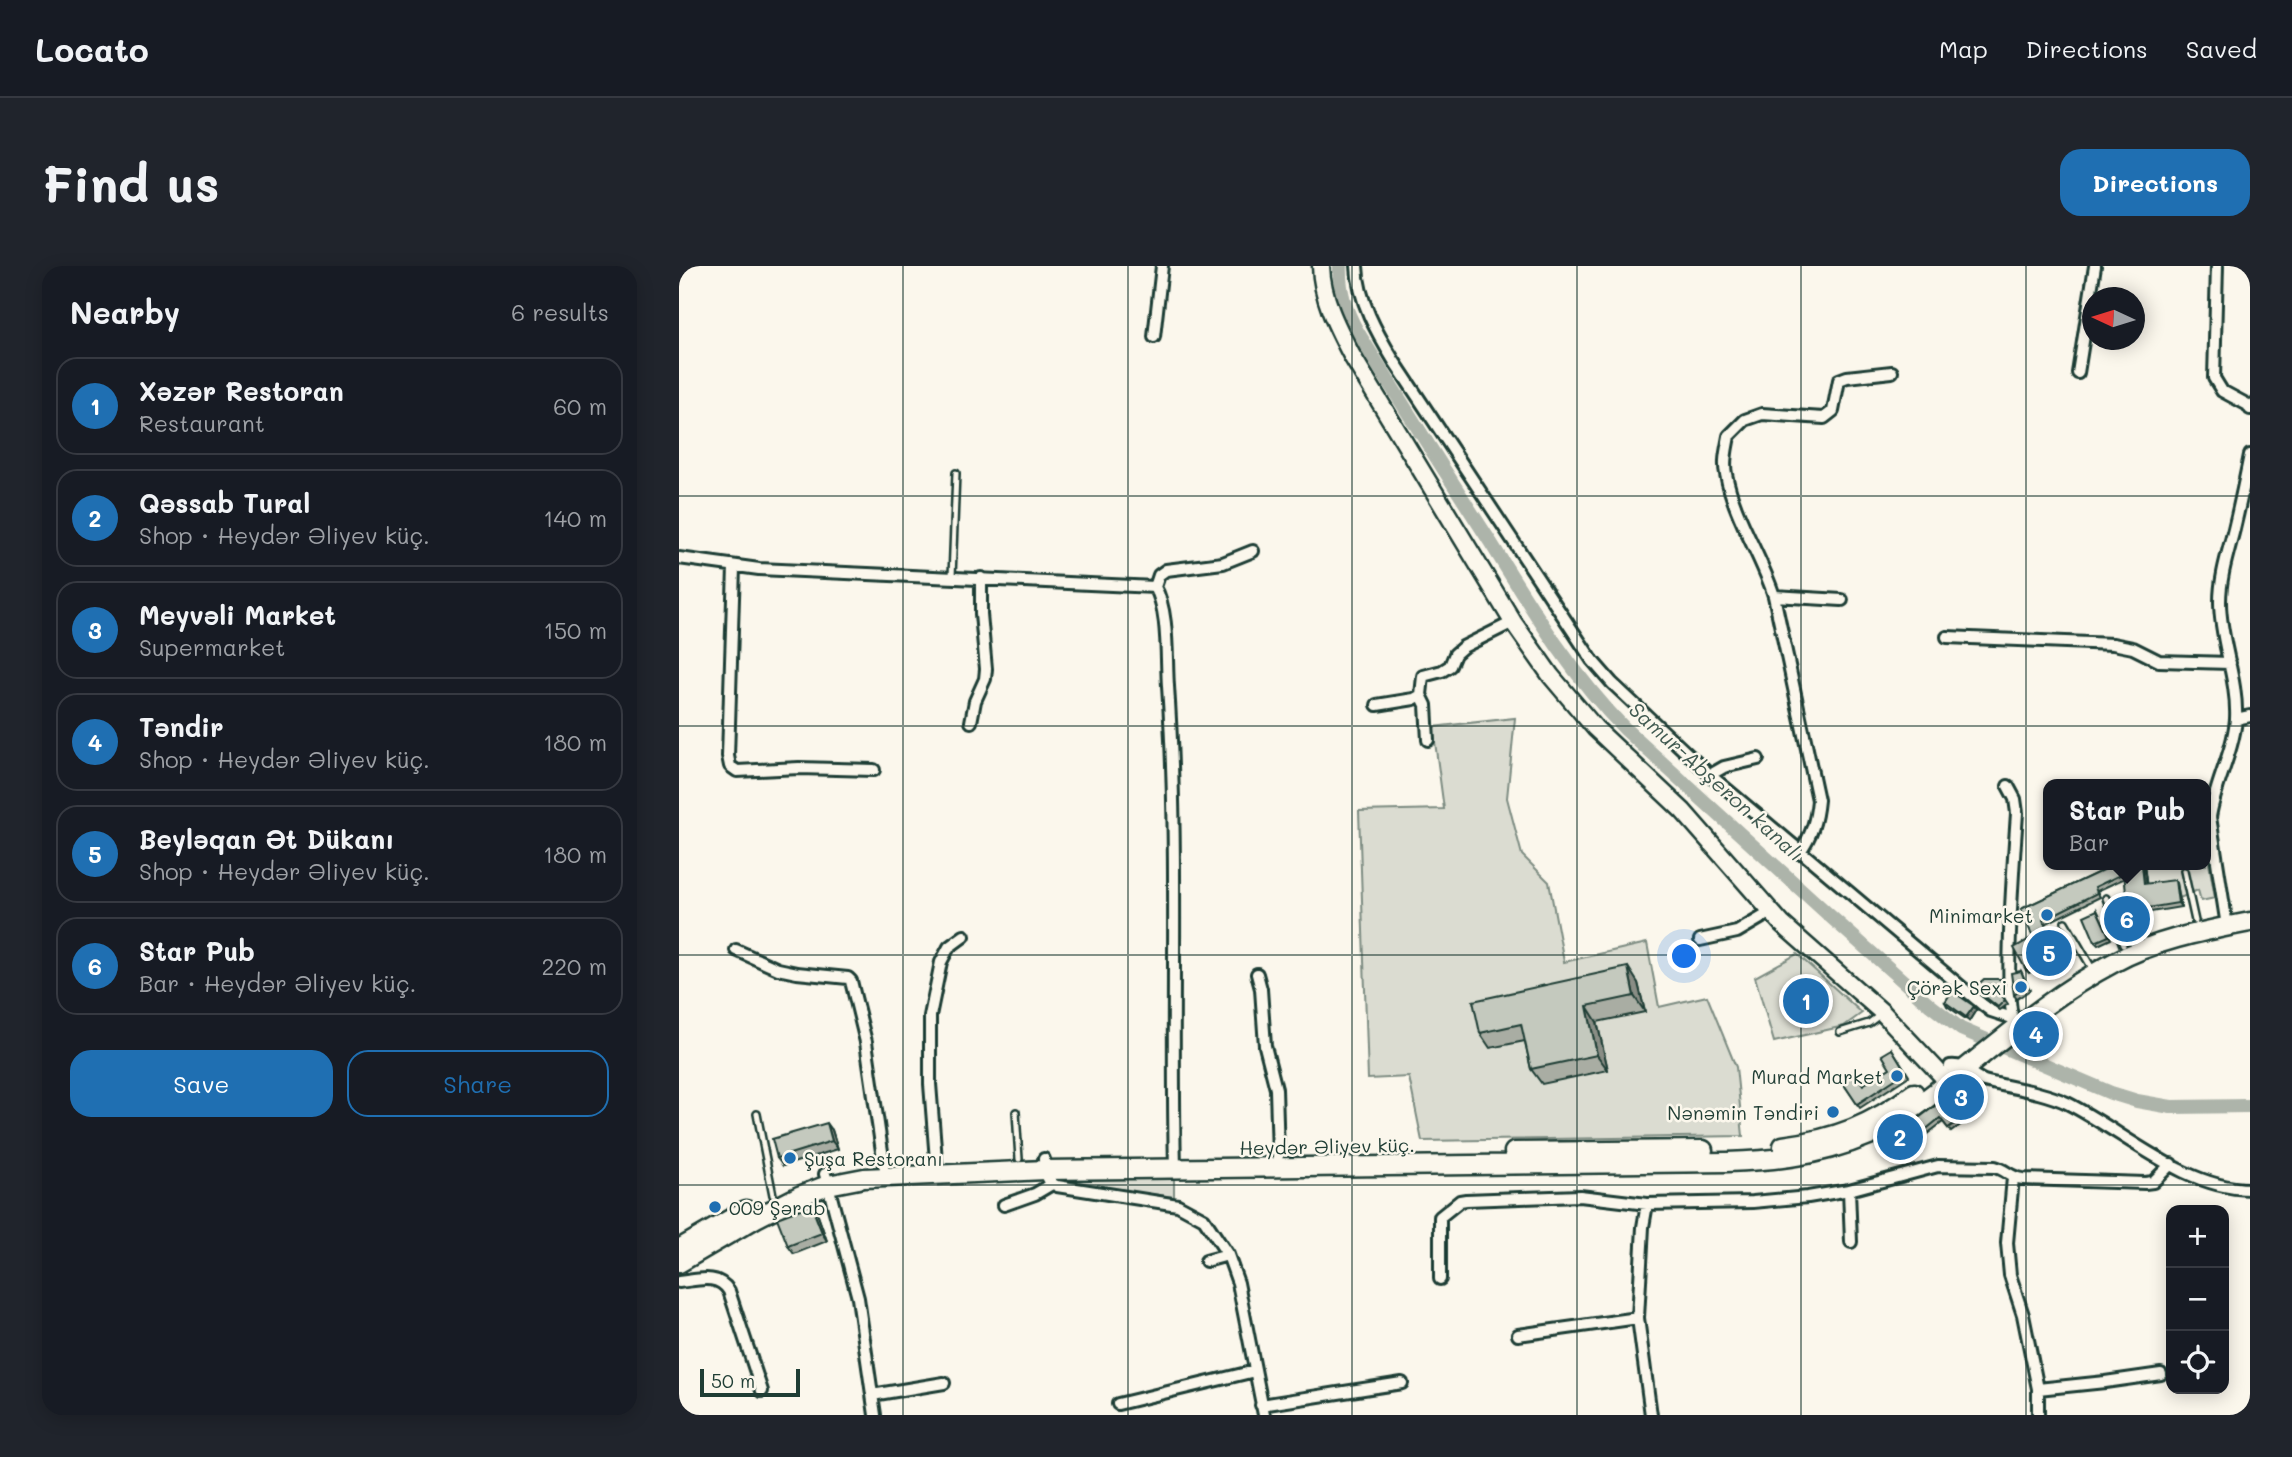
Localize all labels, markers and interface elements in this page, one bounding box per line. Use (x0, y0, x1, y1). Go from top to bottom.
text: Locato (35, 27, 149, 70)
text: Map (1939, 33, 1988, 64)
text: Directions (2026, 33, 2148, 64)
text: Saved (2186, 33, 2257, 64)
button: Directions (2060, 149, 2250, 216)
text: Find us (42, 151, 220, 214)
north arrow (2082, 287, 2145, 350)
text: Nearby (70, 292, 180, 332)
text: 6 results (511, 297, 609, 327)
text: Xəzər Restoran (139, 374, 344, 408)
text: 1 (90, 391, 100, 421)
text: 60 m (553, 391, 607, 421)
text: Restaurant (139, 408, 265, 438)
text: Qəssab Tural (139, 486, 310, 520)
text: 2 (89, 503, 101, 533)
text: 140 m (543, 503, 607, 533)
text: Shop · Heydər Əliyev küç. (139, 520, 430, 550)
text: Meyvəli Market (139, 598, 336, 632)
text: 3 (88, 615, 102, 645)
text: 150 m (543, 615, 607, 645)
text: Supermarket (139, 632, 285, 662)
water label: Samur-Abşeron kanalı (1624, 695, 1810, 867)
text: Təndir (139, 710, 224, 744)
text: 4 (88, 727, 102, 757)
text: 180 m (543, 727, 607, 757)
text: Shop · Heydər Əliyev küç. (139, 744, 430, 774)
popup (2043, 779, 2211, 870)
text: Star Pub (2069, 793, 2185, 827)
text: Beyləqan Ət Dükanı (139, 822, 394, 856)
text: Bar (2069, 827, 2109, 857)
text: 5 (88, 839, 102, 869)
text: 180 m (543, 839, 607, 869)
text: Shop · Heydər Əliyev küç. (139, 856, 430, 886)
pin: 6 (2104, 893, 2150, 945)
place label: Minimarket (1929, 903, 2033, 928)
marker: Minimarket (2039, 907, 2055, 923)
pin: 5 (2026, 927, 2072, 979)
text: Star Pub (139, 934, 255, 968)
your location (1667, 939, 1701, 973)
text: 6 (88, 951, 102, 981)
text: 220 m (541, 951, 607, 981)
text: Bar · Heydər Əliyev küç. (139, 968, 416, 998)
pin: 1 (1783, 975, 1829, 1027)
place label: Çörək Sexi (1907, 975, 2007, 1000)
marker: Çörək Sexi (2013, 979, 2029, 995)
pin: 4 (2013, 1008, 2059, 1060)
button: Save (70, 1050, 333, 1117)
button: Share (347, 1050, 609, 1117)
place label: Murad Market (1751, 1064, 1883, 1089)
marker: Murad Market (1889, 1068, 1905, 1084)
pin: 3 (1938, 1071, 1984, 1123)
place label: Nənəmin Təndiri (1667, 1100, 1819, 1125)
marker: Nənəmin Təndiri (1825, 1104, 1841, 1120)
pin: 2 (1877, 1111, 1923, 1163)
street label: Heydər Əliyev küç. (1239, 1132, 1415, 1160)
place label: Şuşa Restoranı (804, 1146, 943, 1171)
marker: Şuşa Restoranı (782, 1150, 798, 1166)
place label: 009 Şərab (729, 1195, 826, 1220)
marker: 009 Şərab (707, 1199, 723, 1215)
map controls (2166, 1205, 2229, 1394)
button: + (2166, 1205, 2229, 1268)
button: − (2166, 1268, 2229, 1331)
button: locate (2166, 1331, 2229, 1394)
scale bar (700, 1366, 800, 1398)
text: 50 m (711, 1368, 755, 1393)

